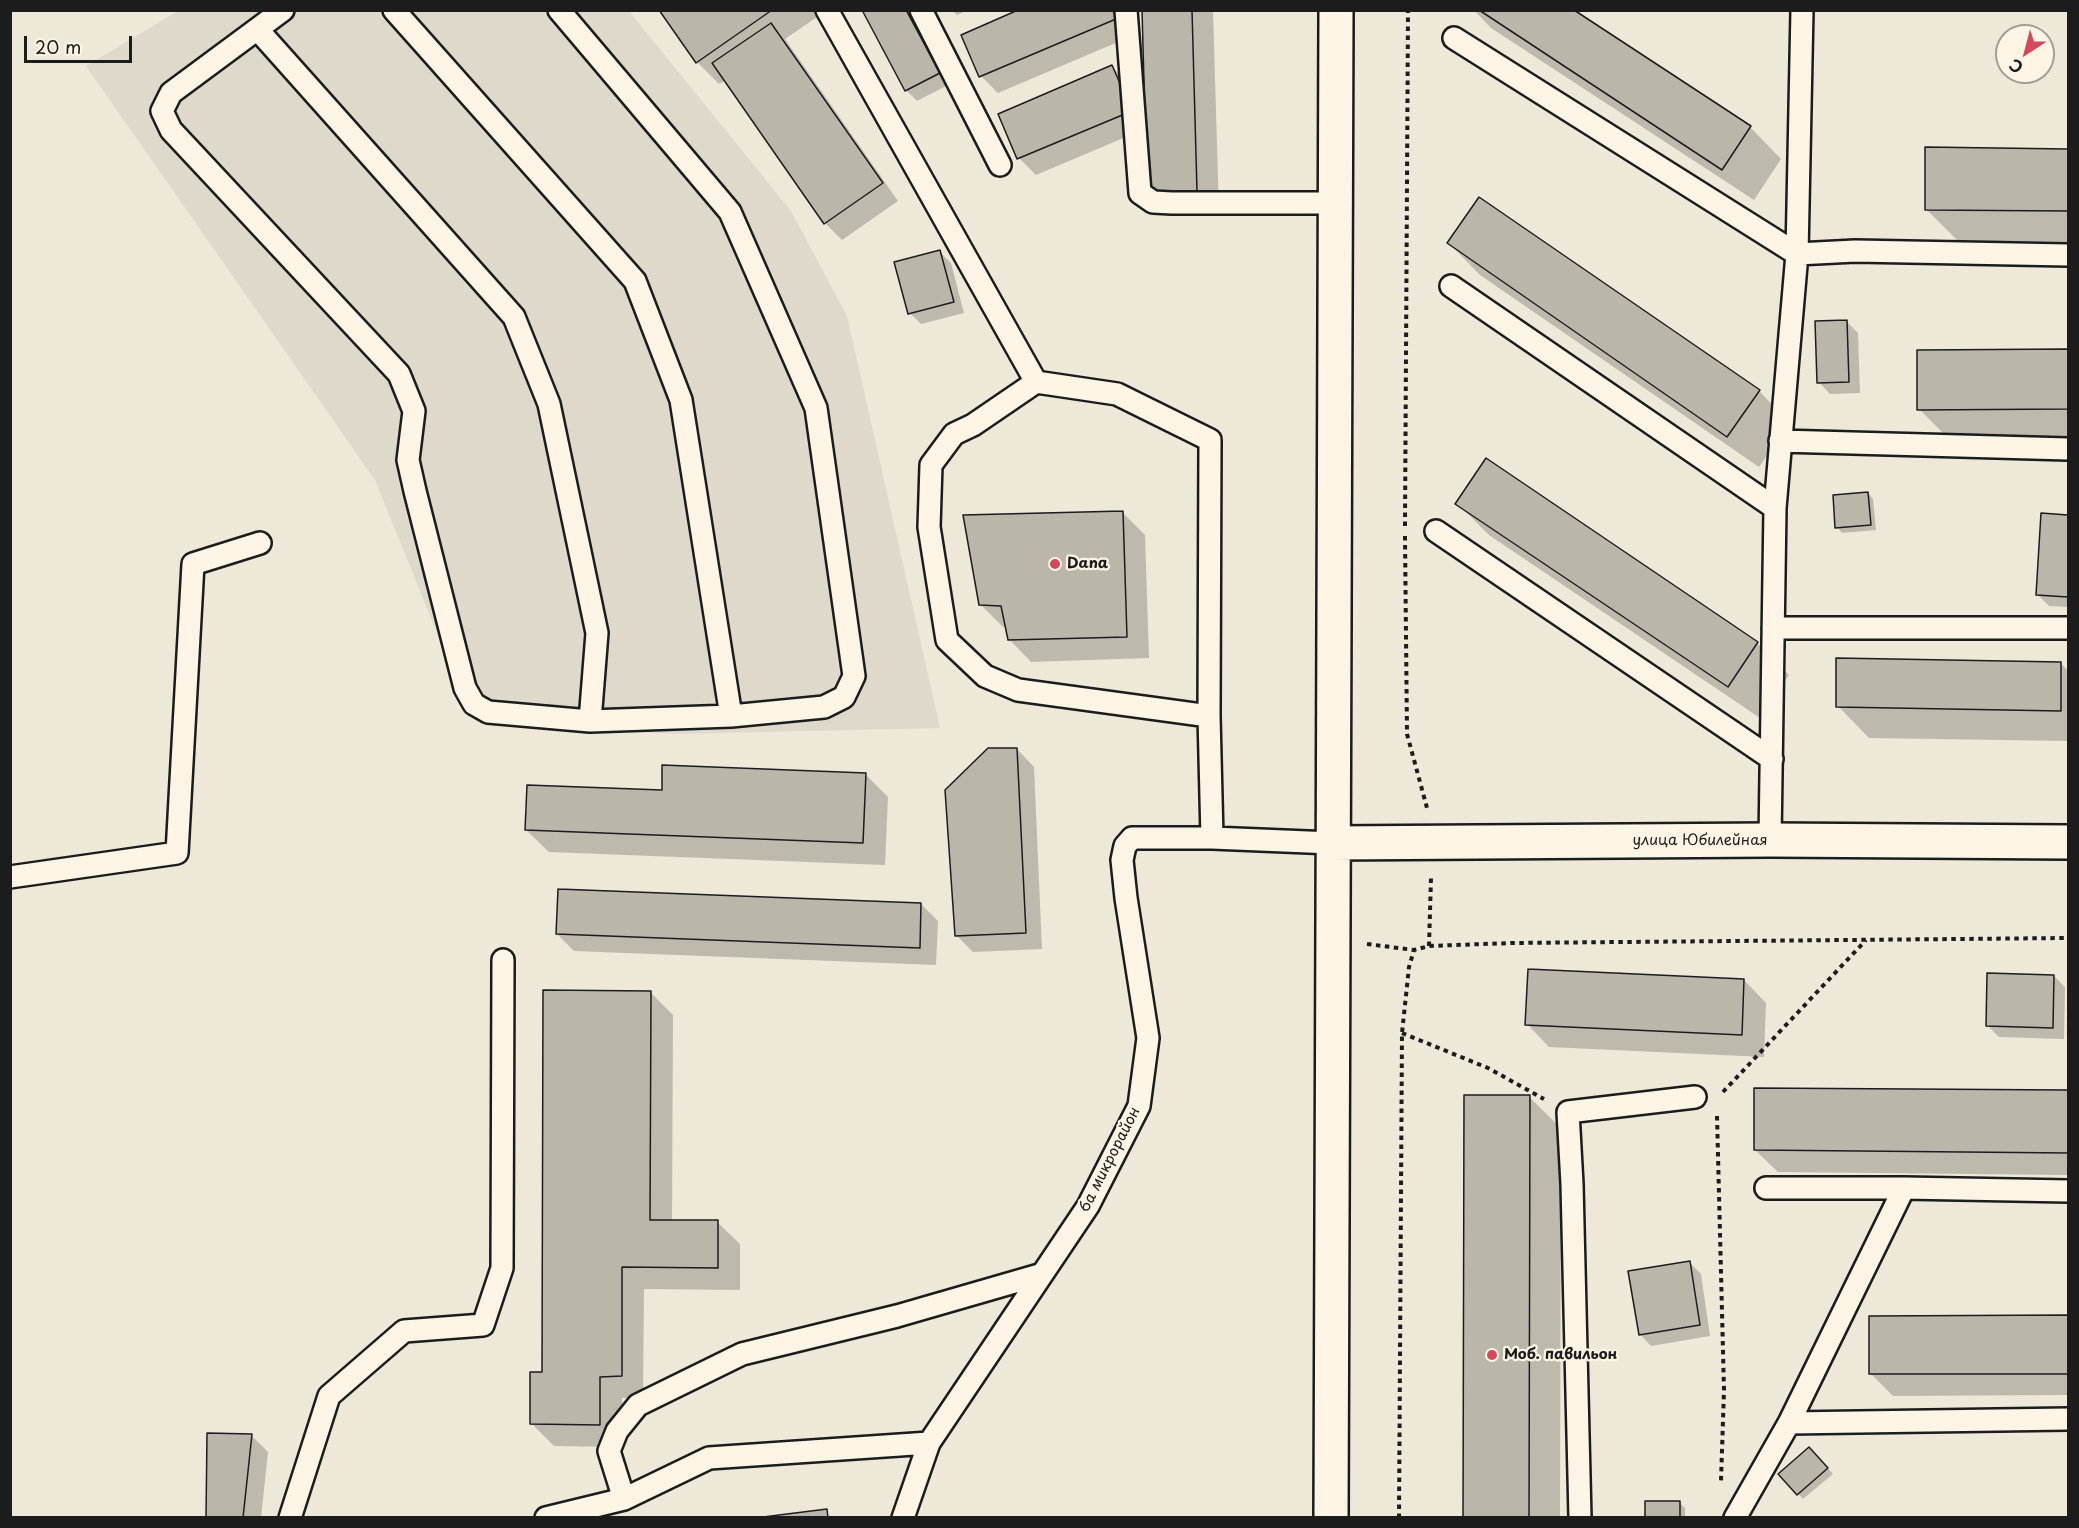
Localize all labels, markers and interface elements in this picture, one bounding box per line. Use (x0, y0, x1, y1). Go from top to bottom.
scale bar (27, 24, 135, 62)
north arrow (1995, 24, 2055, 84)
text: 20 m (35, 33, 81, 60)
text: С (2004, 54, 2028, 80)
place label: Dana (1067, 555, 1108, 573)
marker: Dana (1048, 557, 1062, 571)
street label: улица Юбилейная (1632, 832, 1768, 850)
street label: 6а микрорайон (1076, 1104, 1144, 1216)
place label: Моб. павильон (1504, 1346, 1617, 1364)
marker: Моб. павильон (1485, 1348, 1499, 1362)

